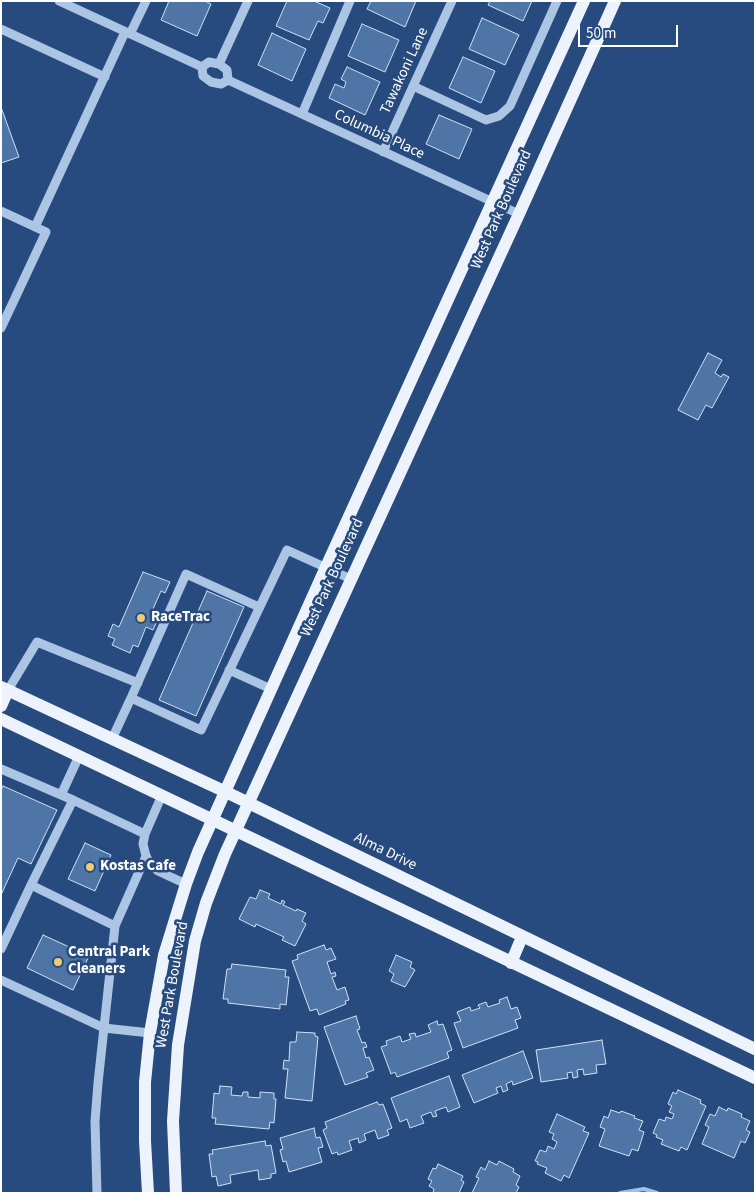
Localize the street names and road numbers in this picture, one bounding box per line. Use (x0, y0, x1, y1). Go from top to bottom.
street label: Tawakoni Lane (377, 25, 433, 117)
street label: Columbia Place (331, 106, 427, 164)
street label: West Park Boulevard (468, 148, 536, 272)
street label: West Park Boulevard (298, 516, 368, 640)
street label: Alma Drive (351, 829, 419, 875)
street label: West Park Boulevard (153, 920, 193, 1050)

